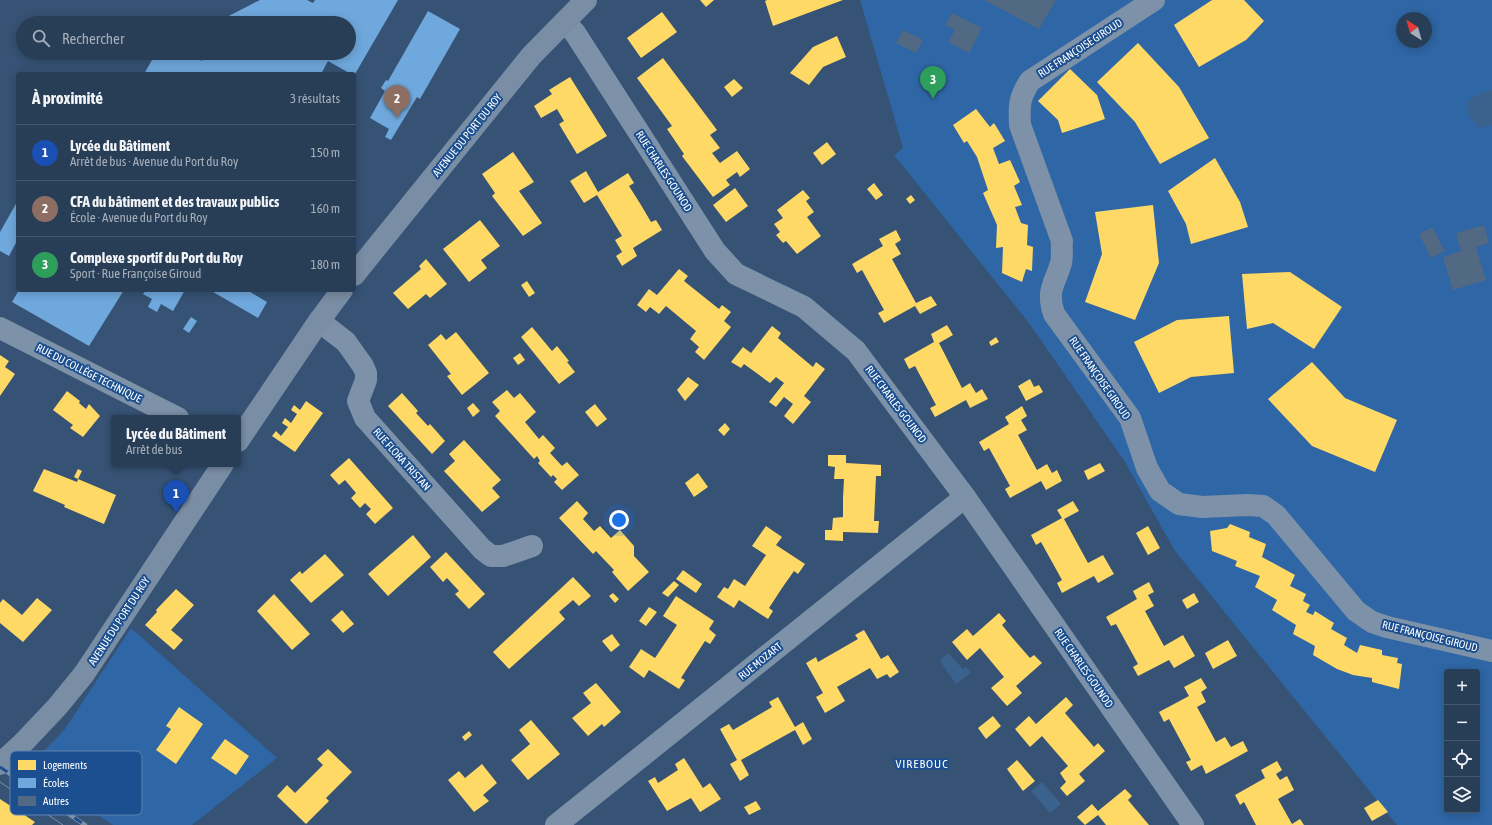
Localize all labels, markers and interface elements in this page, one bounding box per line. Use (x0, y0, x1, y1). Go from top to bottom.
north arrow (1396, 12, 1432, 48)
search box (16, 16, 356, 60)
street label: RUE FRANÇOISE GIROUD (1036, 16, 1124, 80)
icon: search (30, 27, 52, 49)
text: Rechercher (62, 30, 124, 47)
pin: 3 (920, 66, 946, 99)
pin: 2 (384, 85, 410, 118)
text: À proximité (32, 88, 103, 108)
text: 3 résultats (290, 91, 340, 106)
street label: AVENUE DU PORT DU ROY (430, 91, 504, 179)
street label: RUE CHARLES GOUNOD (634, 129, 694, 213)
text: Lycée du Bâtiment (70, 137, 170, 154)
text: 1 (42, 145, 48, 160)
text: 150 m (311, 145, 340, 160)
text: Arrêt de bus · Avenue du Port du Roy (70, 154, 238, 169)
text: CFA du bâtiment et des travaux publics (70, 193, 279, 210)
text: 2 (42, 201, 48, 216)
text: 160 m (311, 201, 340, 216)
text: École · Avenue du Port du Roy (70, 210, 208, 225)
text: Complexe sportif du Port du Roy (70, 249, 243, 266)
text: 3 (42, 257, 48, 272)
text: 180 m (311, 257, 340, 272)
text: Sport · Rue Françoise Giroud (70, 266, 201, 281)
street label: RUE FRANÇOISE GIROUD (1067, 334, 1133, 422)
street label: RUE DU COLLÈGE TECHNIQUE (34, 341, 144, 405)
street label: RUE CHARLES GOUNOD (863, 363, 929, 445)
popup (111, 415, 241, 467)
text: Lycée du Bâtiment (126, 425, 226, 442)
street label: RUE FLORA TRISTAN (371, 425, 433, 493)
text: Arrêt de bus (126, 442, 182, 457)
pin: 1 (163, 480, 189, 513)
your location (609, 510, 629, 530)
street label: AVENUE DU PORT DU ROY (86, 575, 152, 667)
street label: RUE FRANÇOISE GIROUD (1381, 618, 1479, 654)
street label: RUE CHARLES GOUNOD (1052, 626, 1116, 710)
street label: RUE MOZART (736, 640, 784, 682)
map controls (1444, 669, 1480, 813)
button: + (1444, 669, 1480, 705)
button: − (1444, 705, 1480, 741)
button: locate (1444, 741, 1480, 777)
legend (10, 751, 142, 815)
district label: VIREBOUC (895, 757, 949, 771)
text: Logements (43, 759, 87, 771)
text: Écoles (43, 777, 69, 789)
button: layers (1444, 777, 1480, 813)
text: Autres (43, 795, 69, 807)

